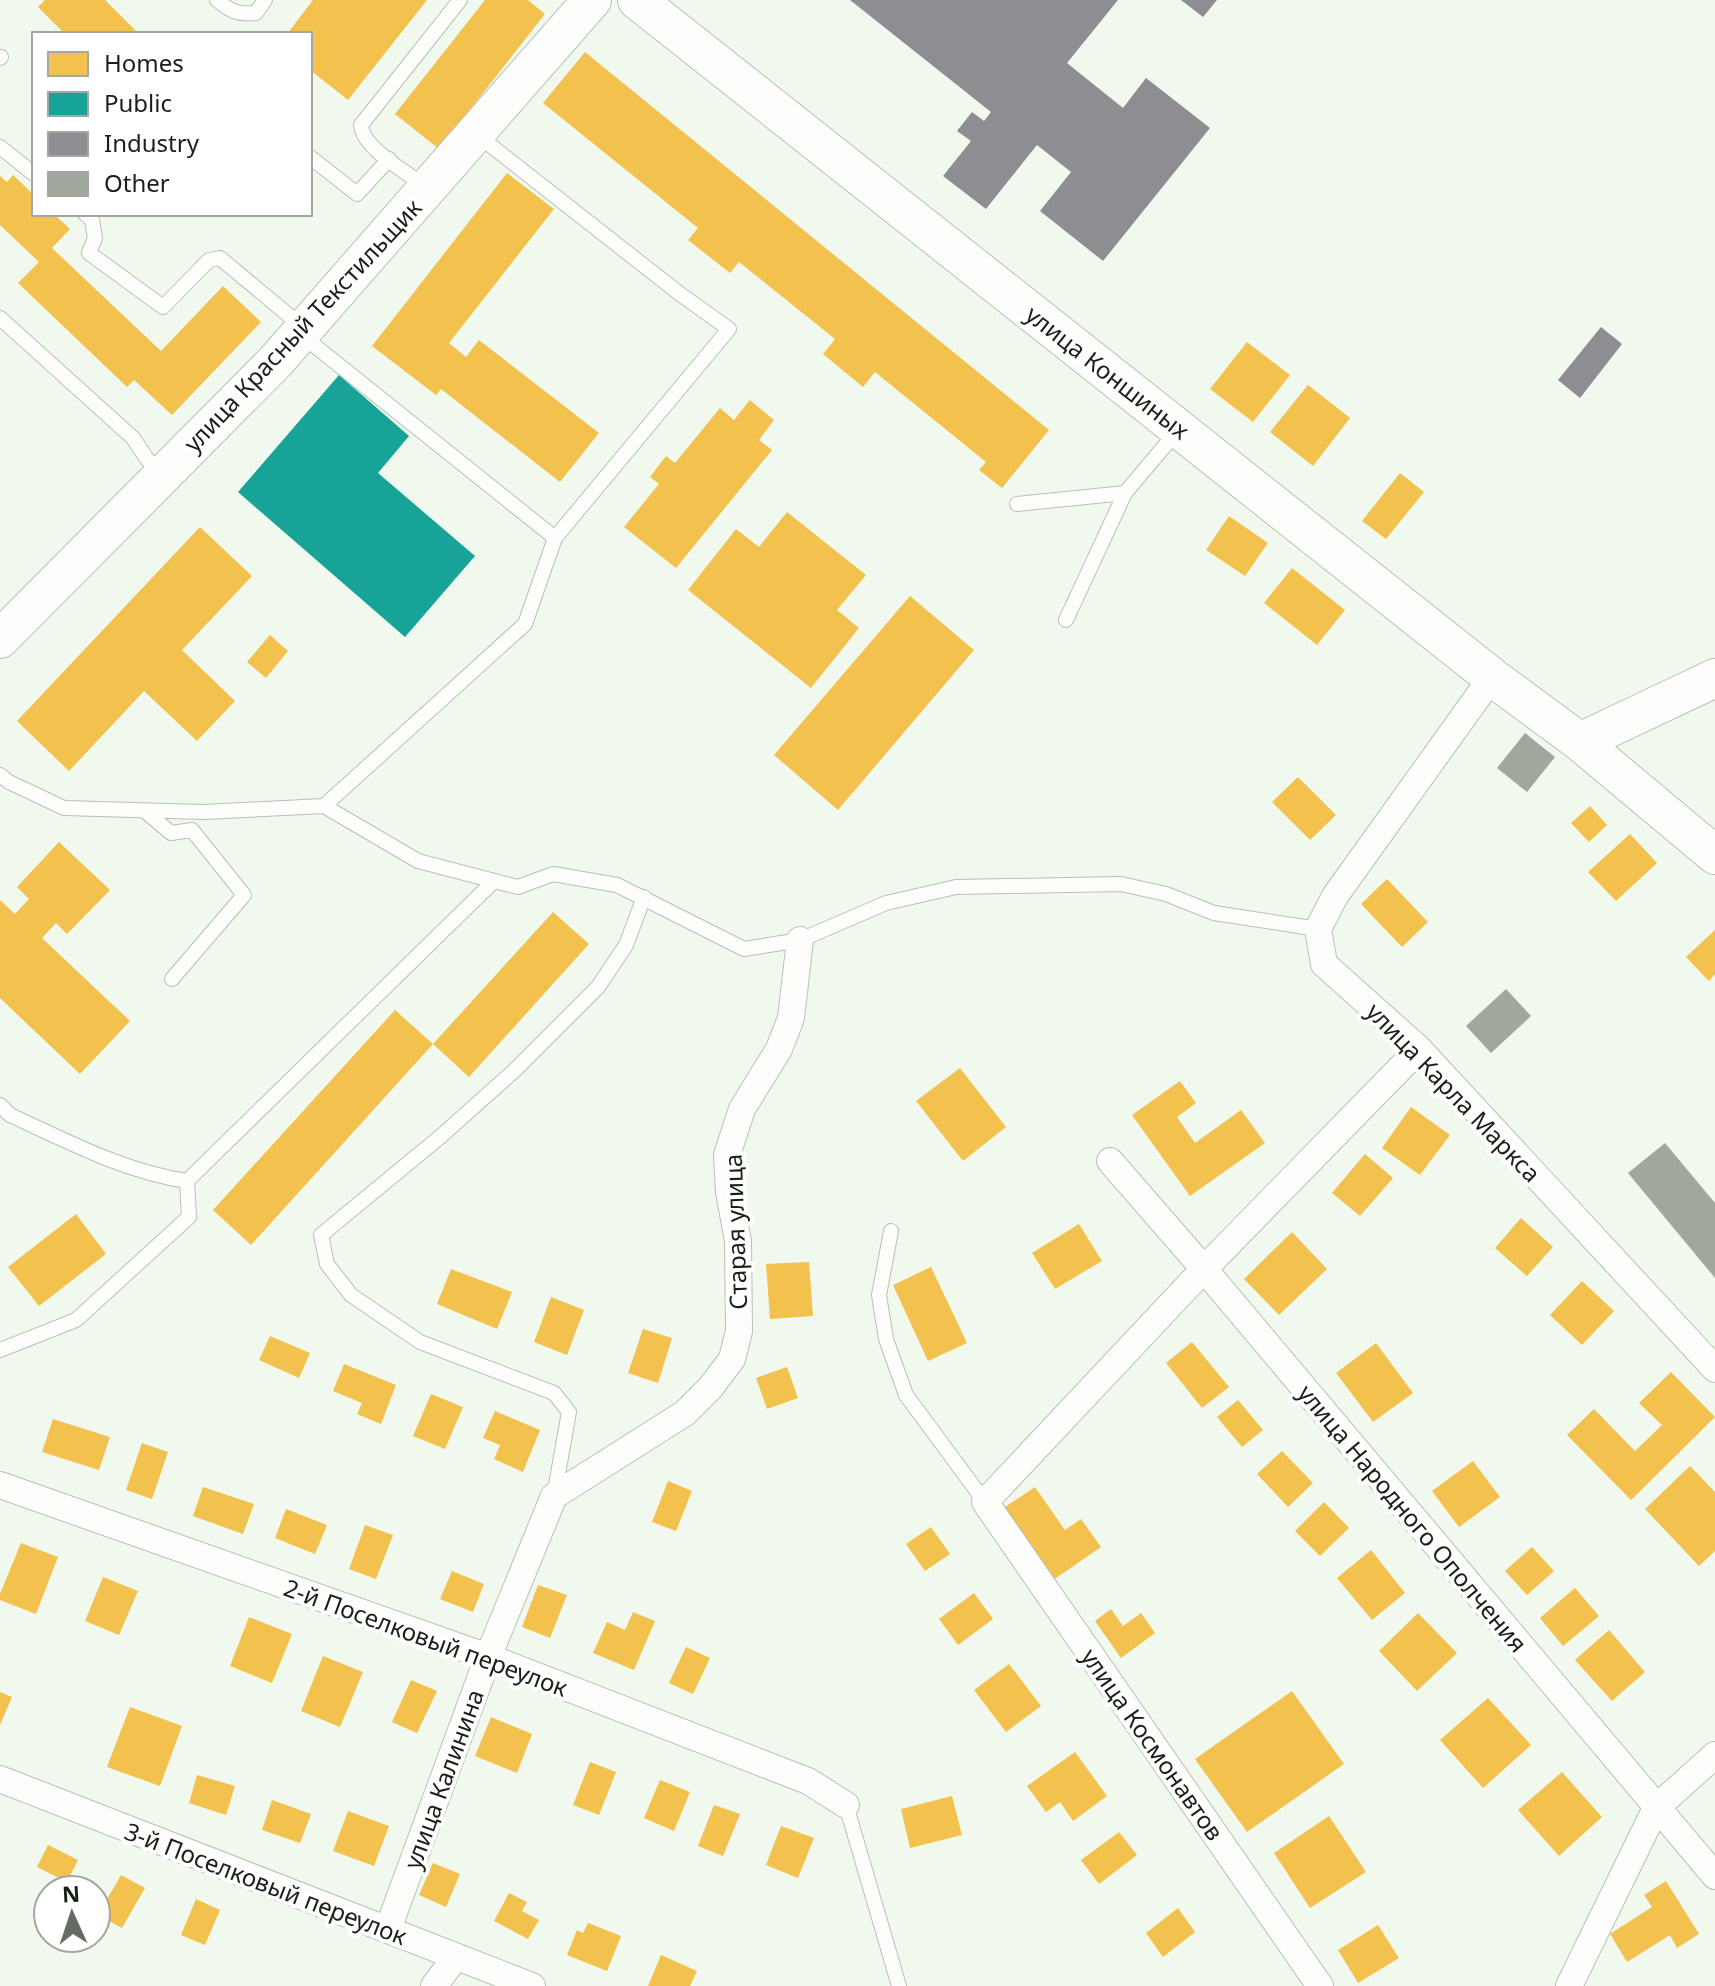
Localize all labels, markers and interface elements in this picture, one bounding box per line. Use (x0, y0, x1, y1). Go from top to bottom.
legend (32, 32, 312, 216)
text: Homes (104, 46, 184, 79)
text: Public (104, 86, 172, 119)
text: Industry (104, 126, 200, 159)
text: Other (104, 166, 170, 199)
street label: улица Красный Текстильщик (176, 191, 429, 459)
street label: улица Коншиных (1019, 298, 1197, 447)
street label: улица Карла Маркса (1360, 995, 1548, 1189)
street label: Старая улица (716, 1154, 754, 1310)
street label: улица Народного Ополчения (1291, 1377, 1535, 1659)
street label: 2-й Поселковый переулок (280, 1570, 573, 1704)
street label: улица Космонавтов (1074, 1641, 1232, 1847)
street label: улица Калинина (395, 1685, 491, 1873)
street label: 3-й Поселковый переулок (120, 1814, 412, 1952)
north arrow (32, 1874, 112, 1954)
text: N (61, 1878, 81, 1908)

